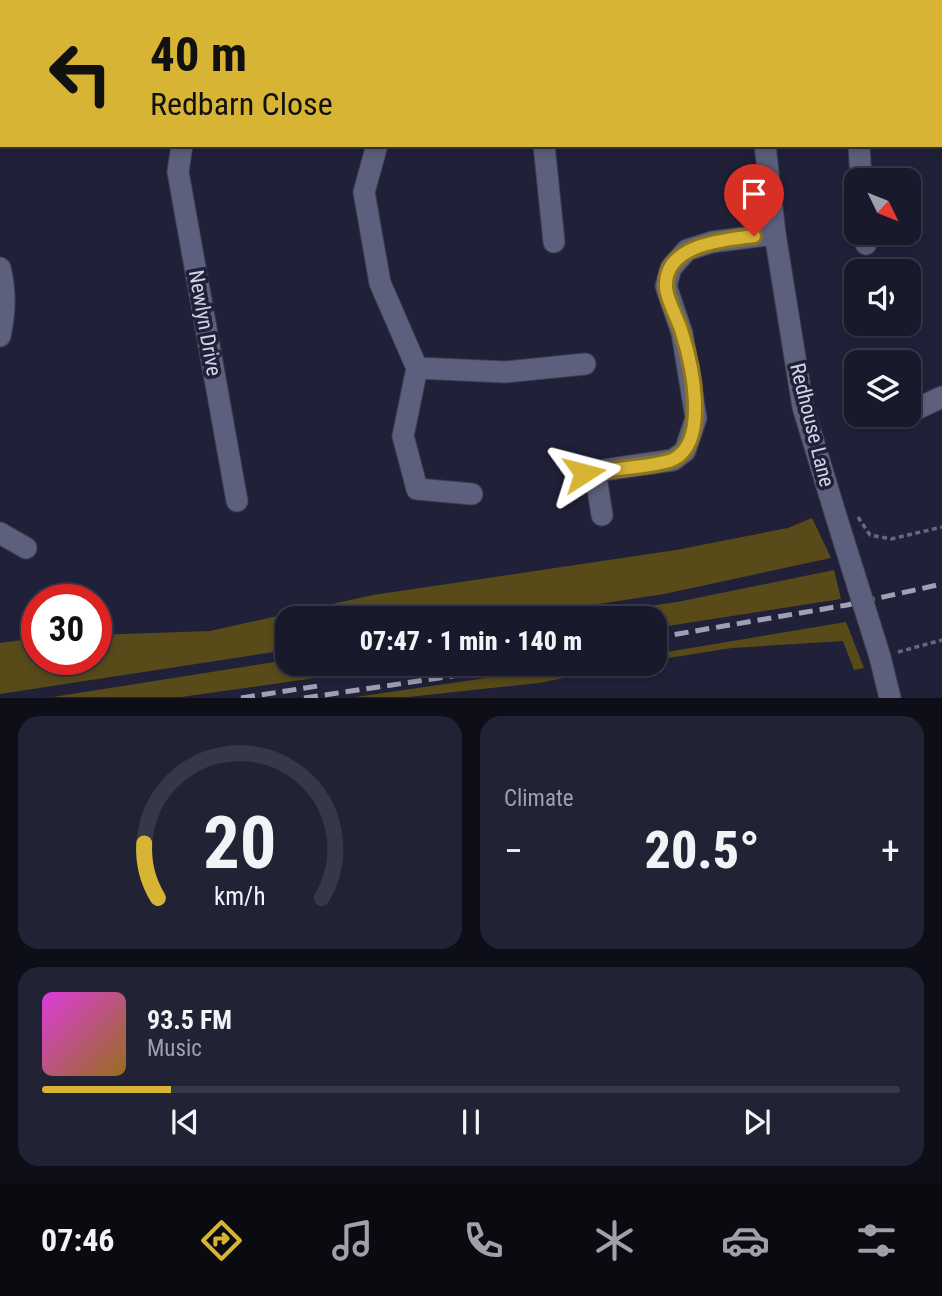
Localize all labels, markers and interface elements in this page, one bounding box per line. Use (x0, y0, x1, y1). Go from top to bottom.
text: 40 m (150, 26, 247, 83)
icon: left (35, 28, 126, 119)
text: Redbarn Close (150, 85, 333, 123)
pin (724, 164, 784, 236)
north arrow (844, 168, 920, 245)
map controls (844, 168, 921, 427)
icon: arrive (735, 175, 773, 213)
button: sound (844, 259, 921, 336)
street label: Newlyn Drive (184, 268, 226, 378)
button: layers (844, 350, 921, 427)
street label: Redhouse Lane (785, 361, 839, 489)
position arrow (547, 436, 621, 510)
speed limit sign: 30 (21, 584, 112, 675)
text: 07:47 · 1 min · 140 m (360, 626, 582, 656)
text: Climate (504, 785, 574, 812)
text: 20 (203, 801, 277, 887)
text: 20.5° (644, 820, 760, 881)
text: − (504, 829, 523, 873)
text: + (881, 829, 900, 873)
text: km/h (214, 882, 266, 911)
text: 93.5 FM (147, 1005, 232, 1035)
text: Music (147, 1035, 202, 1062)
icon: previous (166, 1103, 204, 1141)
icon: pause (452, 1103, 490, 1141)
icon: next (738, 1103, 776, 1141)
icon: directions (197, 1216, 246, 1265)
icon: music (328, 1216, 377, 1265)
icon: phone (459, 1216, 508, 1265)
icon: climate (590, 1216, 639, 1265)
icon: car (721, 1216, 770, 1265)
icon: filters (852, 1216, 901, 1265)
text: 07:46 (41, 1221, 114, 1259)

